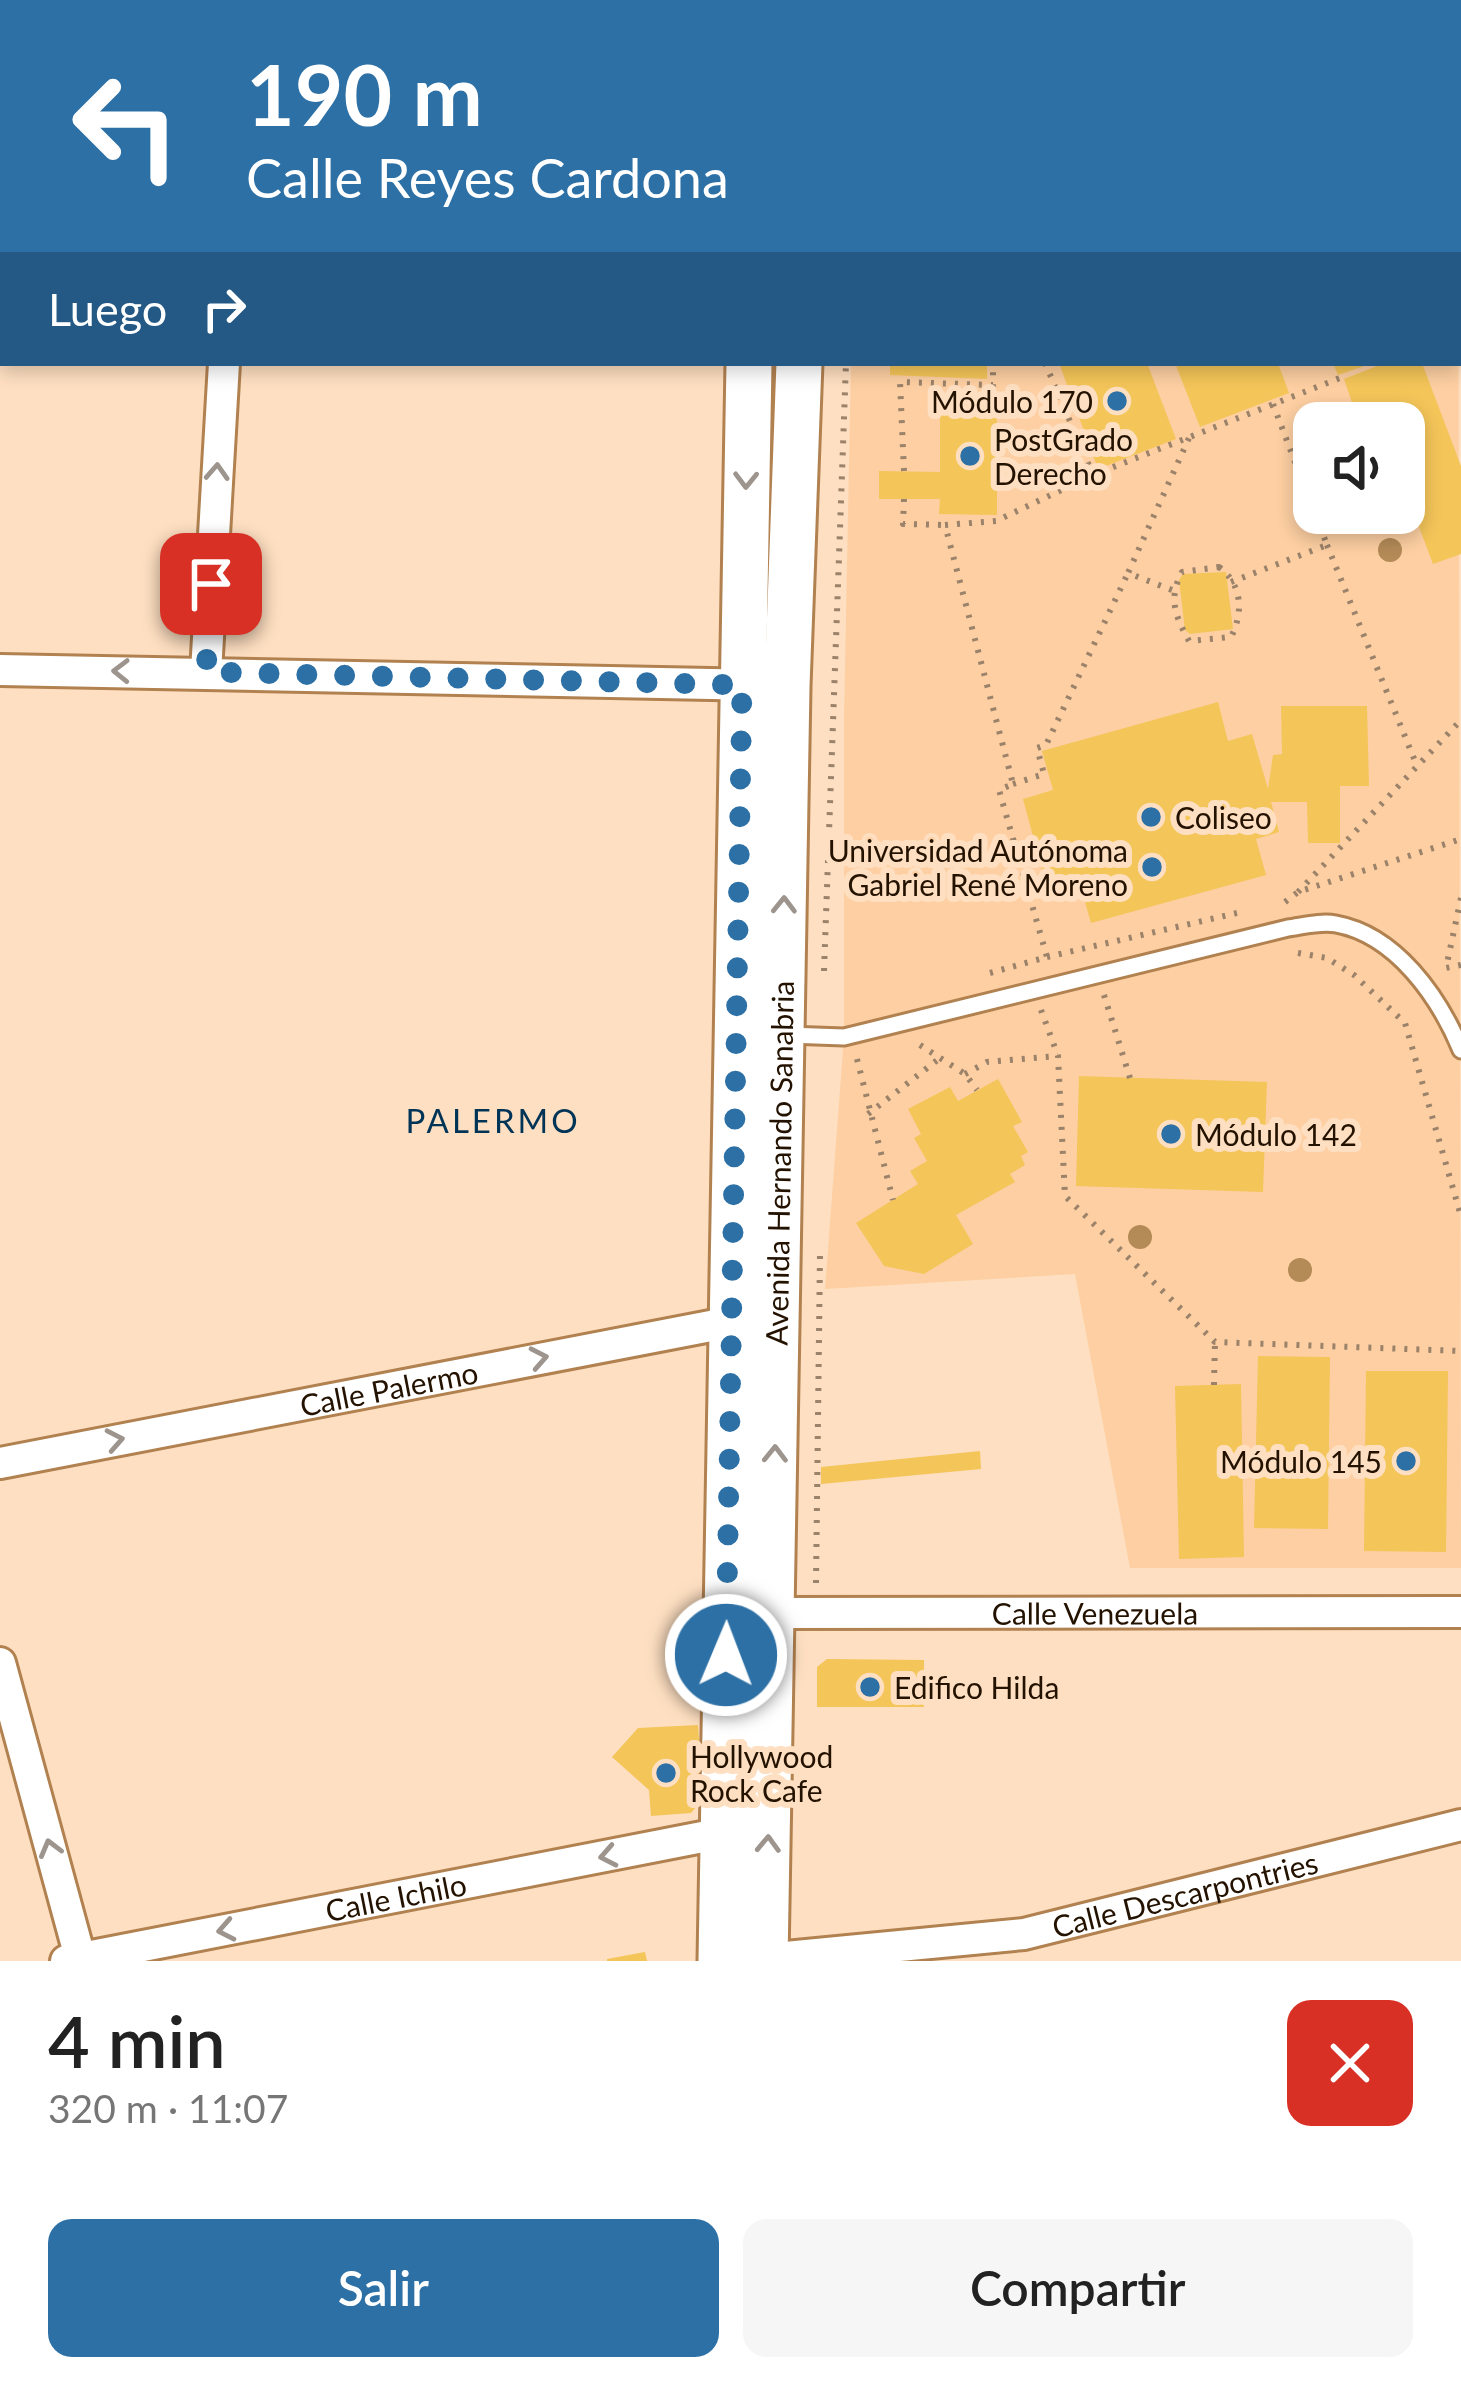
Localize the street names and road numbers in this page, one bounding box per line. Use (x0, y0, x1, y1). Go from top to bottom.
street label: Avenida Hernando Sanabria (758, 980, 800, 1346)
street label: Calle Palermo (297, 1353, 481, 1423)
street label: Calle Venezuela (992, 1594, 1198, 1631)
street label: Calle Descarpontries (1048, 1843, 1321, 1944)
street label: Calle Ichilo (322, 1865, 469, 1928)

